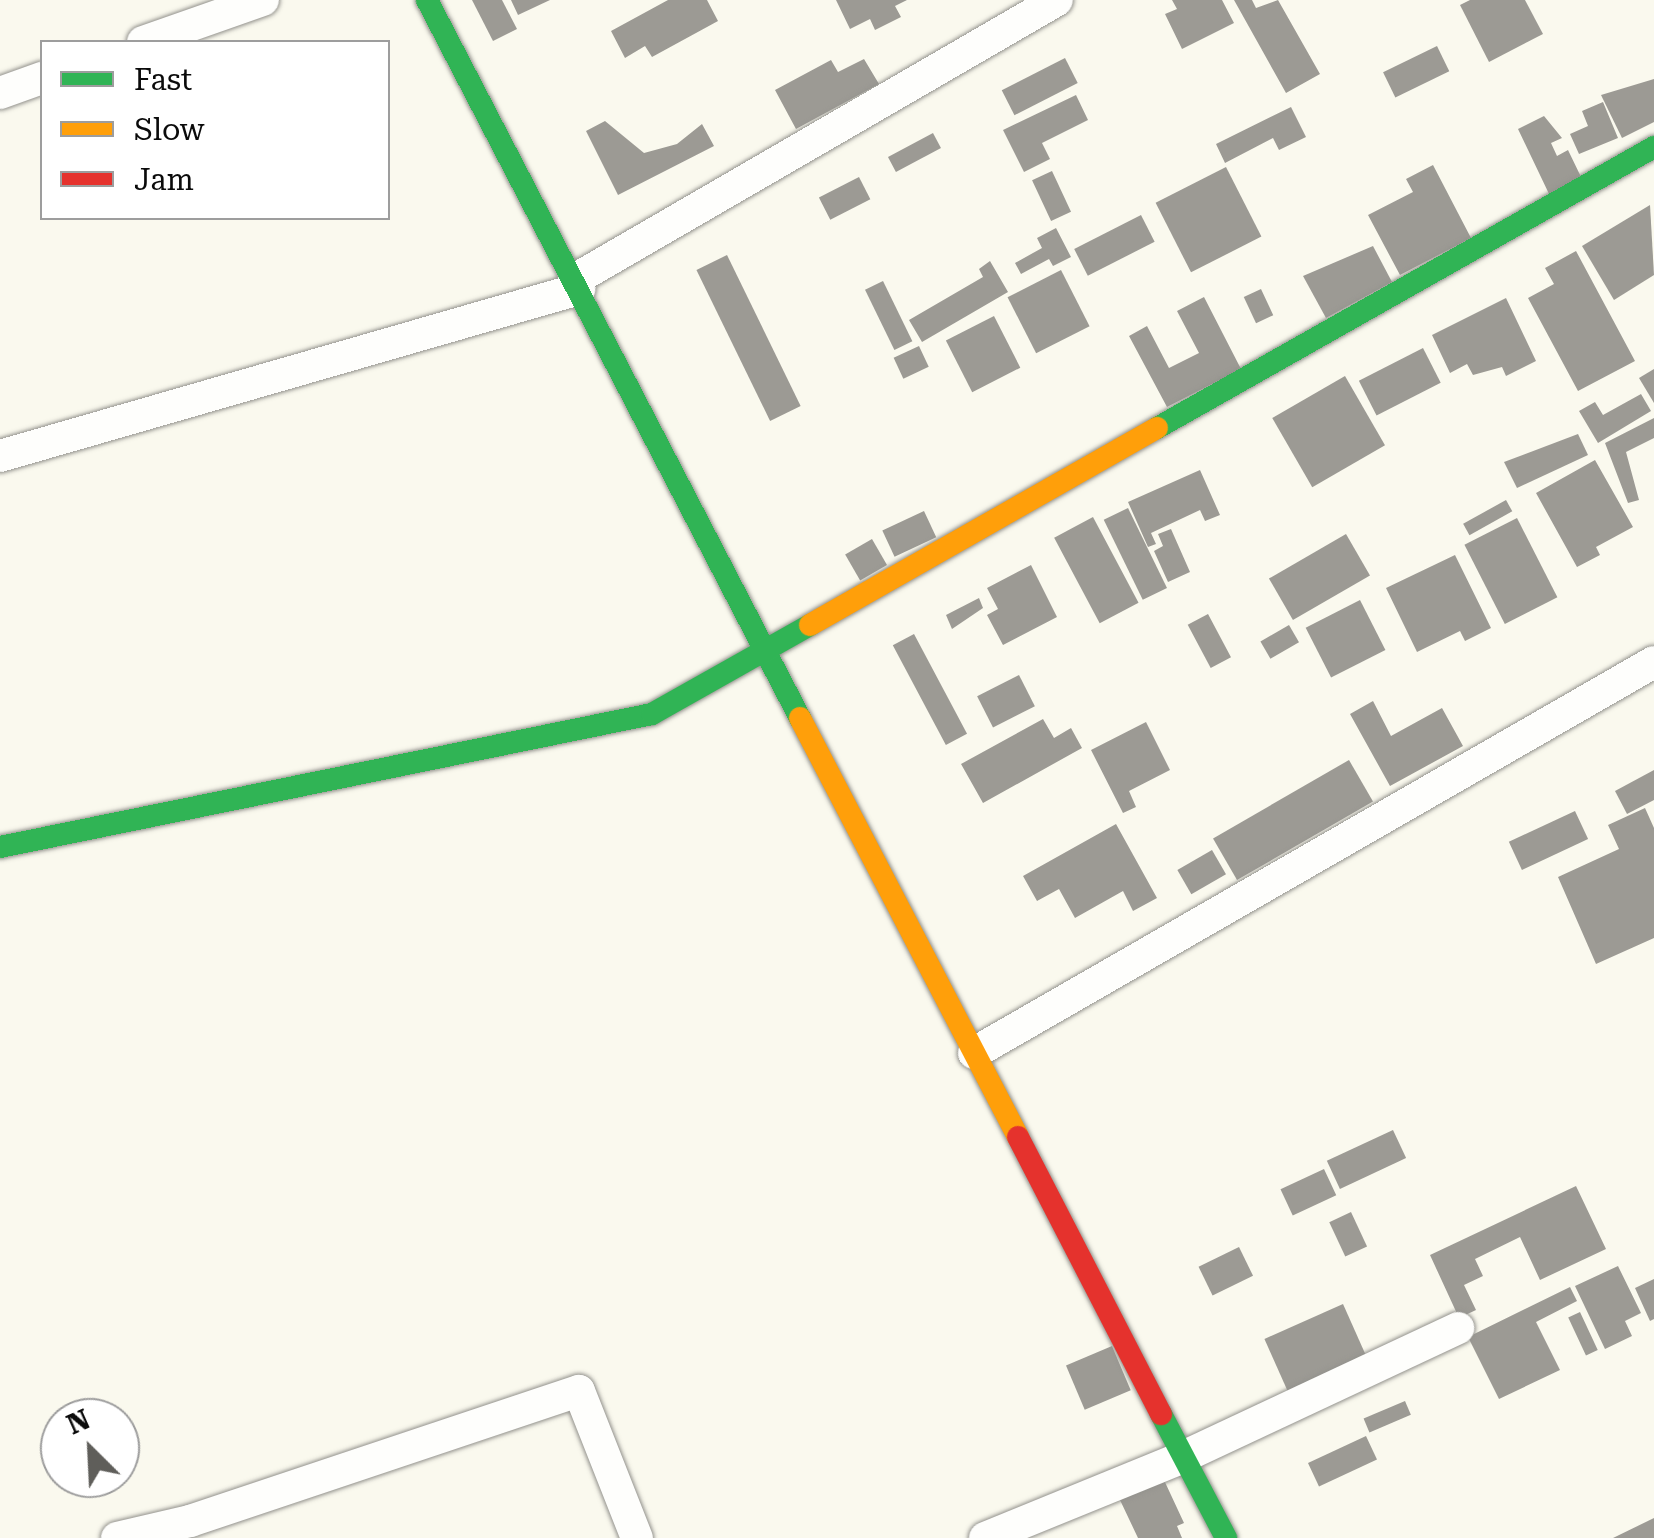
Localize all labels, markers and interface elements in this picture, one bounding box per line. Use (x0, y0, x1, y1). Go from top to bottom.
legend (40, 40, 390, 220)
text: Fast (134, 62, 192, 97)
text: Slow (134, 112, 205, 147)
text: Jam (134, 162, 194, 197)
north arrow (40, 1398, 140, 1498)
text: N (62, 1403, 95, 1441)

